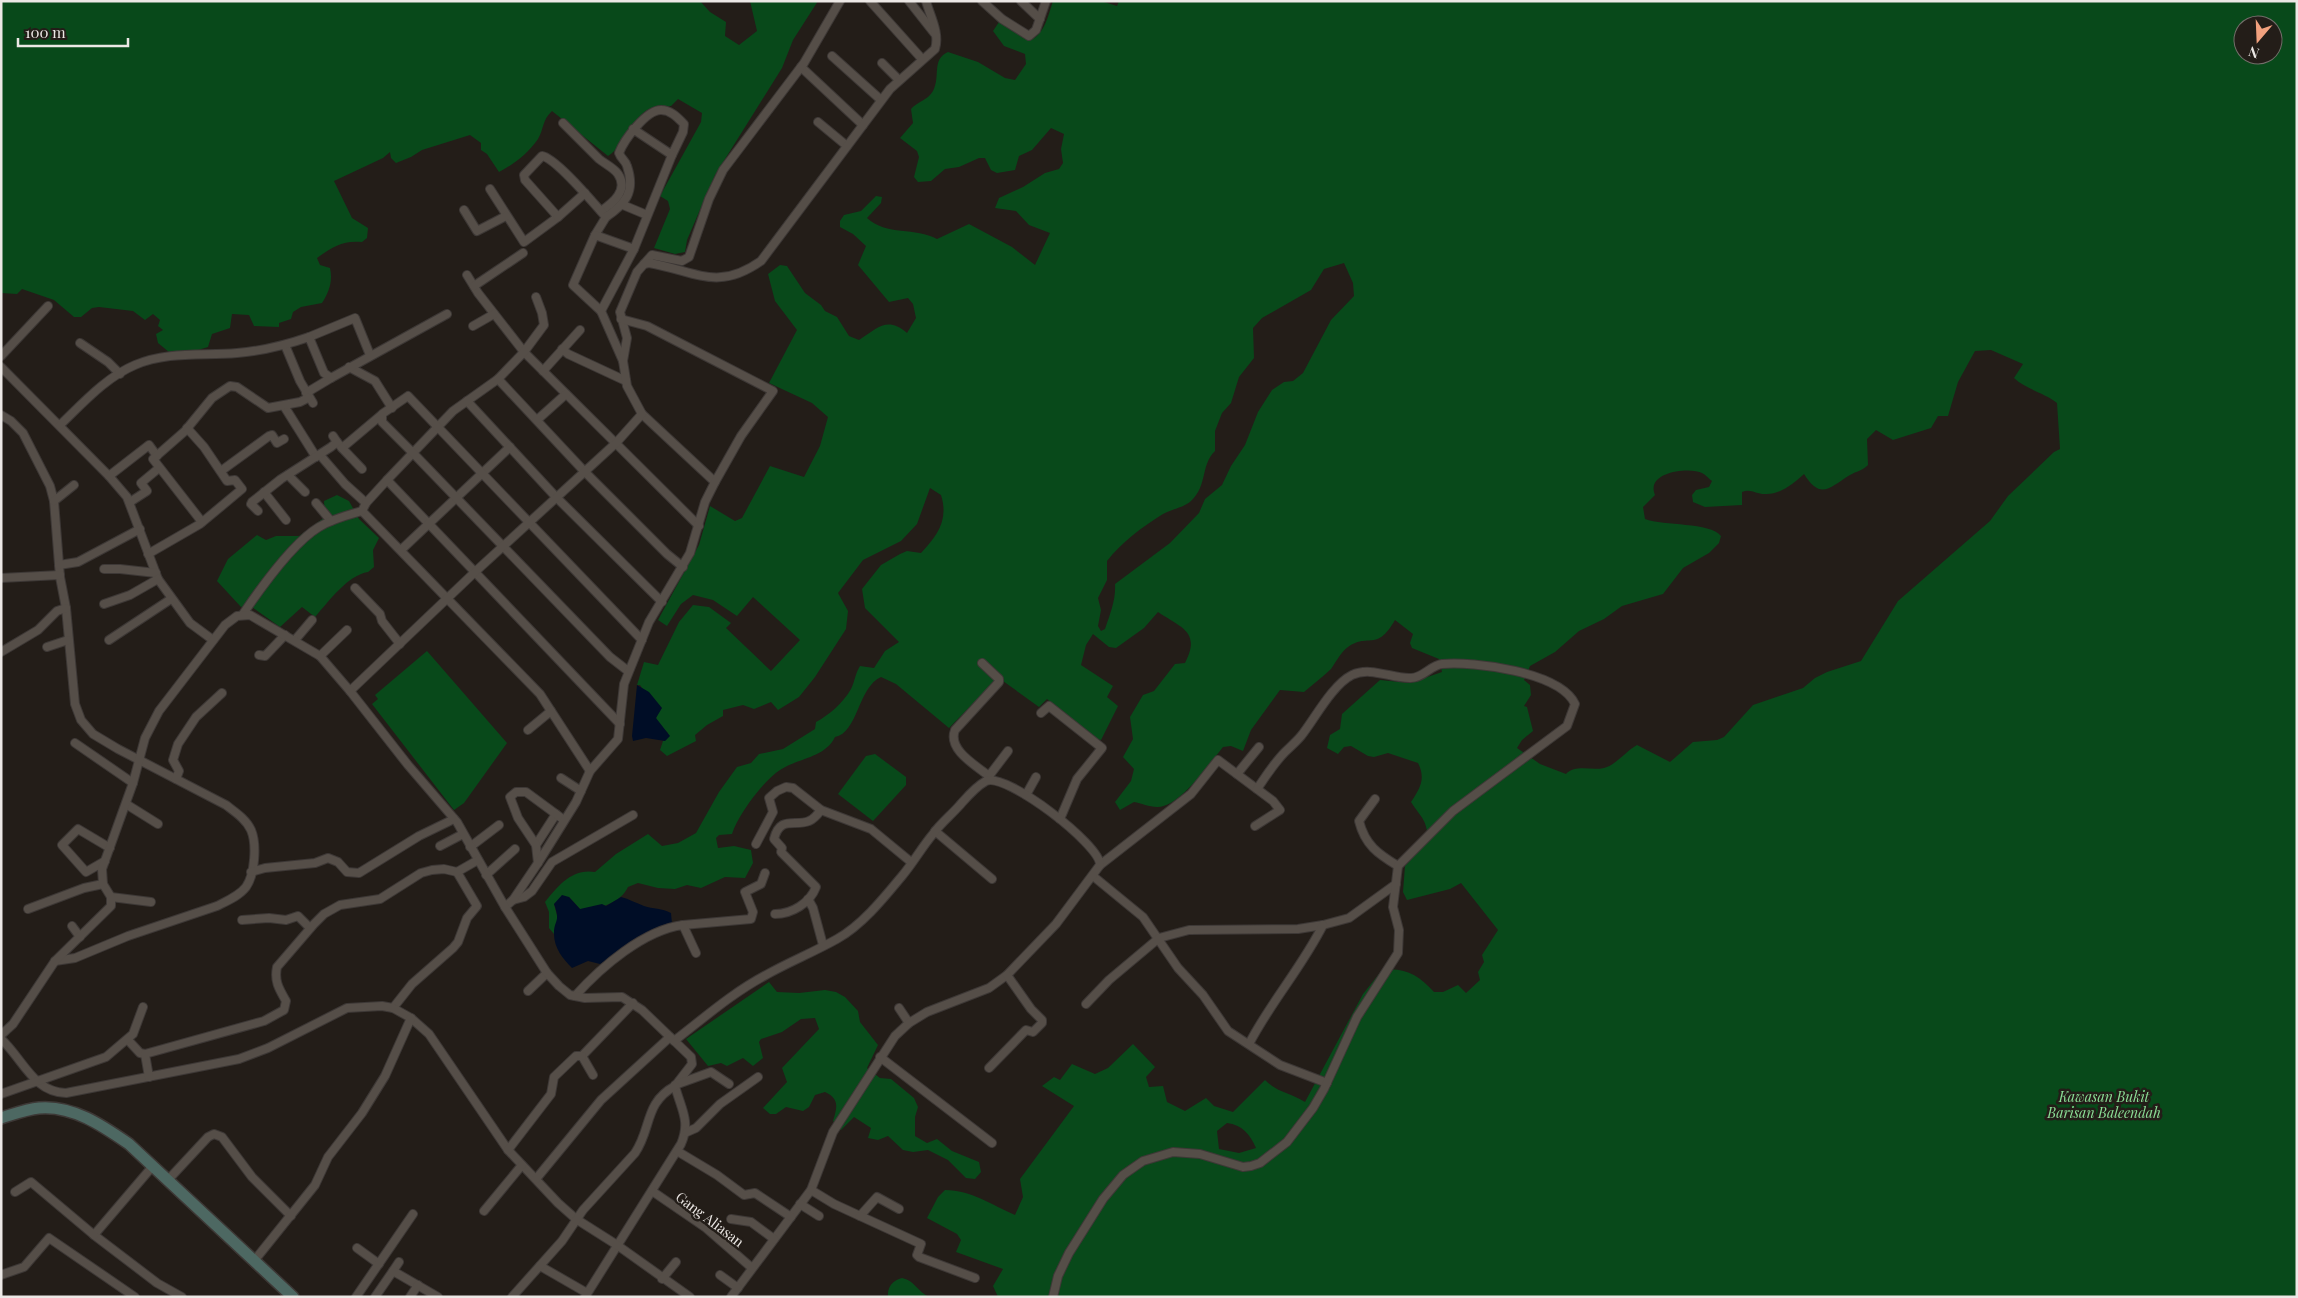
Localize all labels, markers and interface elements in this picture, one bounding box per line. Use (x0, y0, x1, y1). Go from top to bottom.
scale bar (18, 15, 128, 47)
north arrow (2233, 15, 2283, 65)
text: 100 m (25, 22, 66, 42)
text: N (2246, 42, 2261, 63)
park label: Kawasan Bukit Barisan Baleendah (2046, 1087, 2161, 1122)
street label: Gang Aliasan (672, 1187, 749, 1251)

